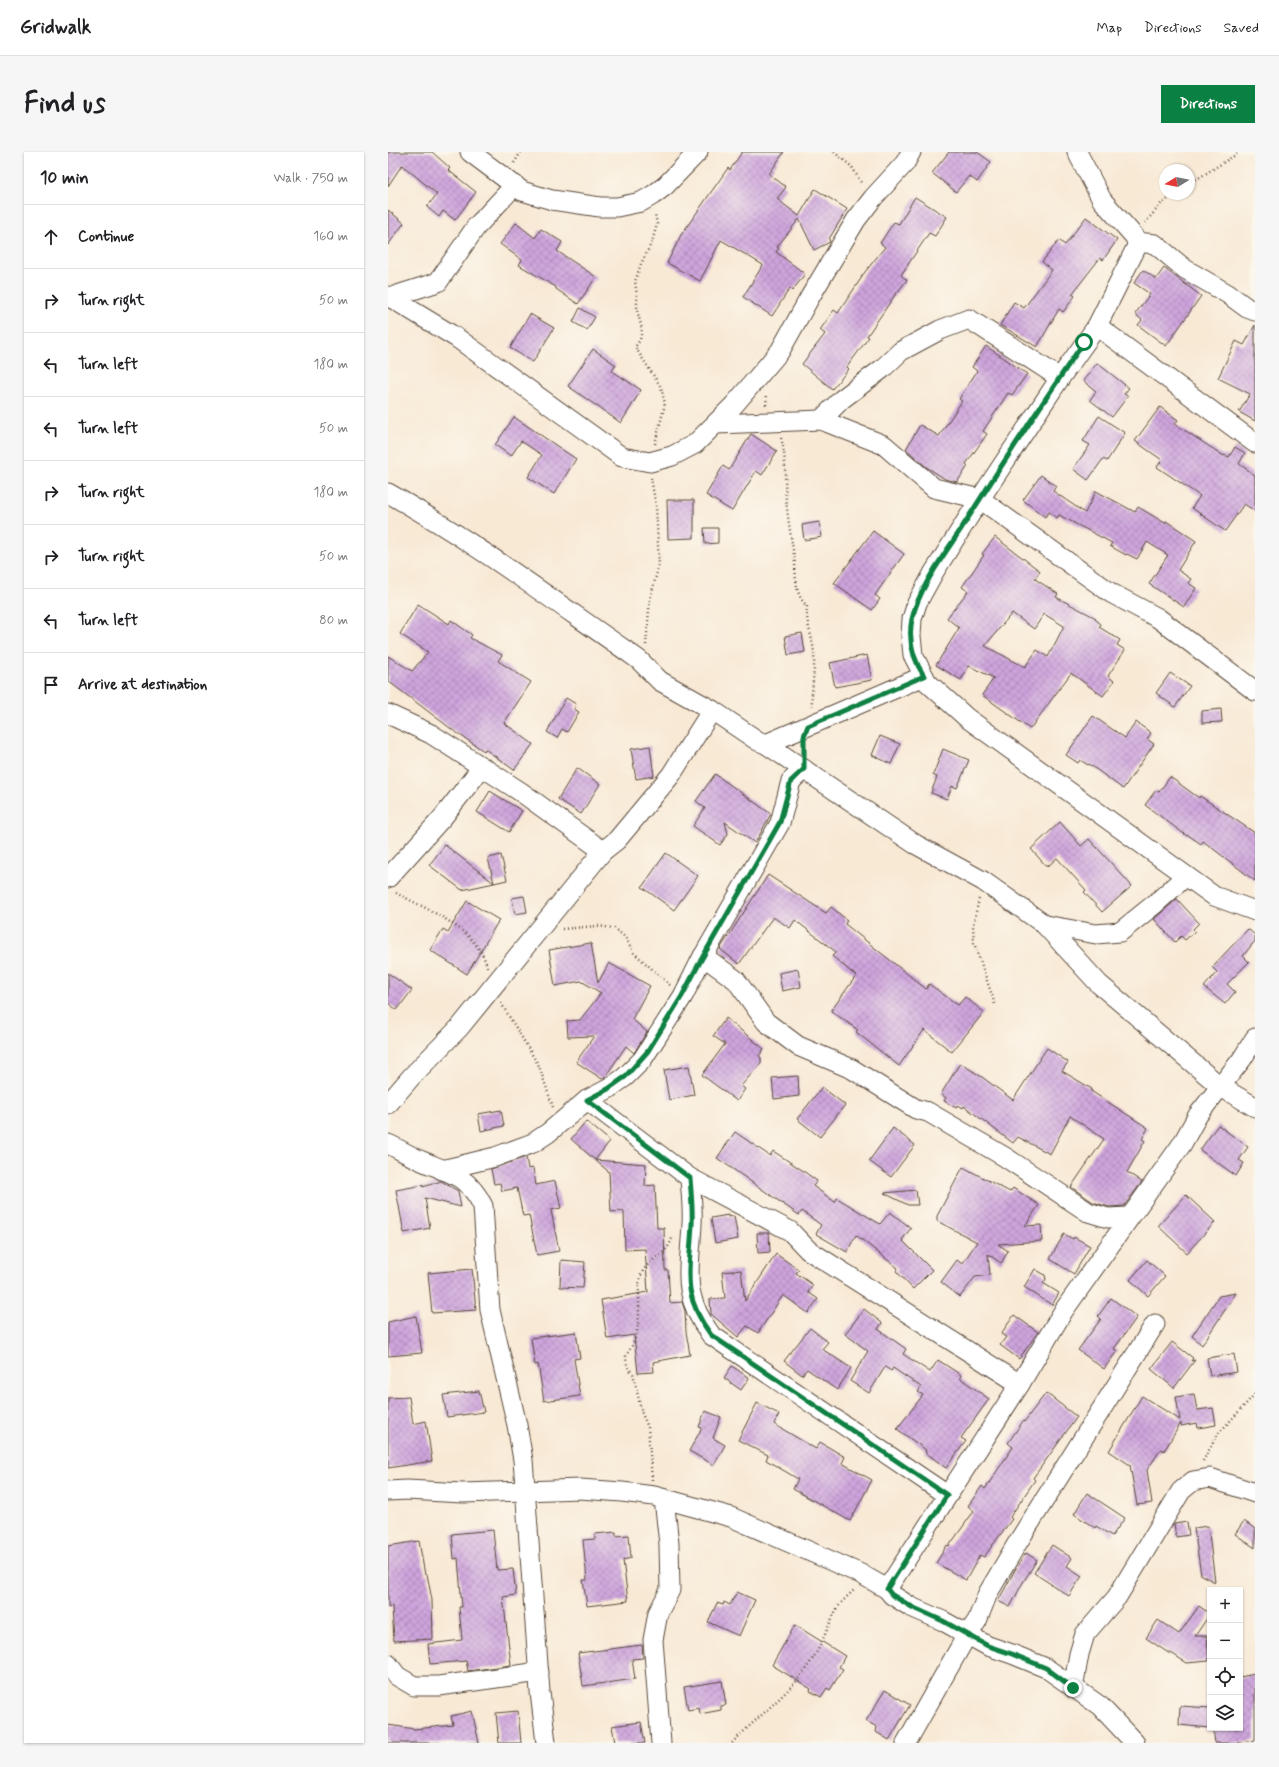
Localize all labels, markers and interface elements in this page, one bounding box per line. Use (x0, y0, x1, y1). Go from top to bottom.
text: Gridwalk (20, 15, 91, 40)
text: Map (1096, 19, 1122, 37)
text: Directions (1144, 19, 1202, 37)
text: Saved (1224, 19, 1259, 37)
button: Directions (1161, 85, 1255, 123)
text: Find us (24, 86, 105, 123)
north arrow (1159, 164, 1195, 200)
text: 10 min (40, 167, 89, 189)
text: Walk · 750 m (273, 170, 348, 187)
icon: ahead (40, 226, 62, 248)
text: Continue (78, 227, 134, 247)
text: 160 m (313, 228, 348, 245)
icon: right (40, 290, 62, 312)
text: Turn right (78, 291, 145, 311)
text: 50 m (319, 292, 348, 309)
route start (1075, 333, 1093, 351)
icon: left (40, 354, 62, 376)
text: Turn left (78, 355, 138, 375)
text: 180 m (313, 356, 348, 373)
icon: left (40, 418, 62, 440)
text: Turn left (78, 419, 138, 439)
text: 50 m (319, 420, 348, 437)
icon: right (40, 482, 62, 504)
text: Turn right (78, 483, 145, 503)
text: 180 m (313, 484, 348, 501)
icon: right (40, 546, 62, 568)
text: Turn right (78, 547, 145, 567)
text: 50 m (319, 548, 348, 565)
icon: left (40, 610, 62, 632)
text: Turn left (78, 611, 138, 631)
text: 80 m (319, 612, 348, 629)
icon: arrive (40, 674, 62, 696)
text: Arrive at destination (78, 675, 207, 695)
map controls (1207, 1587, 1243, 1731)
button: + (1207, 1587, 1243, 1623)
button: − (1207, 1623, 1243, 1659)
button: locate (1207, 1659, 1243, 1695)
route end (1064, 1679, 1082, 1697)
button: layers (1207, 1695, 1243, 1731)

